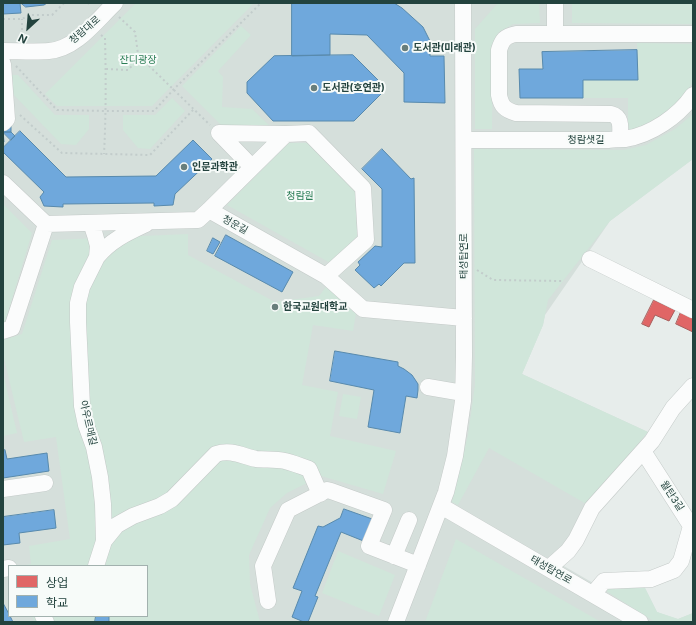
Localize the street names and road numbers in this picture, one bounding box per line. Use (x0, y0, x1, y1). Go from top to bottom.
street label: 청람대로 (67, 13, 103, 47)
street label: 청람샛길 (568, 134, 604, 146)
street label: 청운길 (220, 213, 250, 237)
street label: 태성탑연로 (458, 233, 470, 279)
street label: 아우르메길 (77, 399, 99, 447)
street label: 월탄3길 (658, 479, 686, 513)
street label: 태성탑연로 (528, 553, 574, 587)

